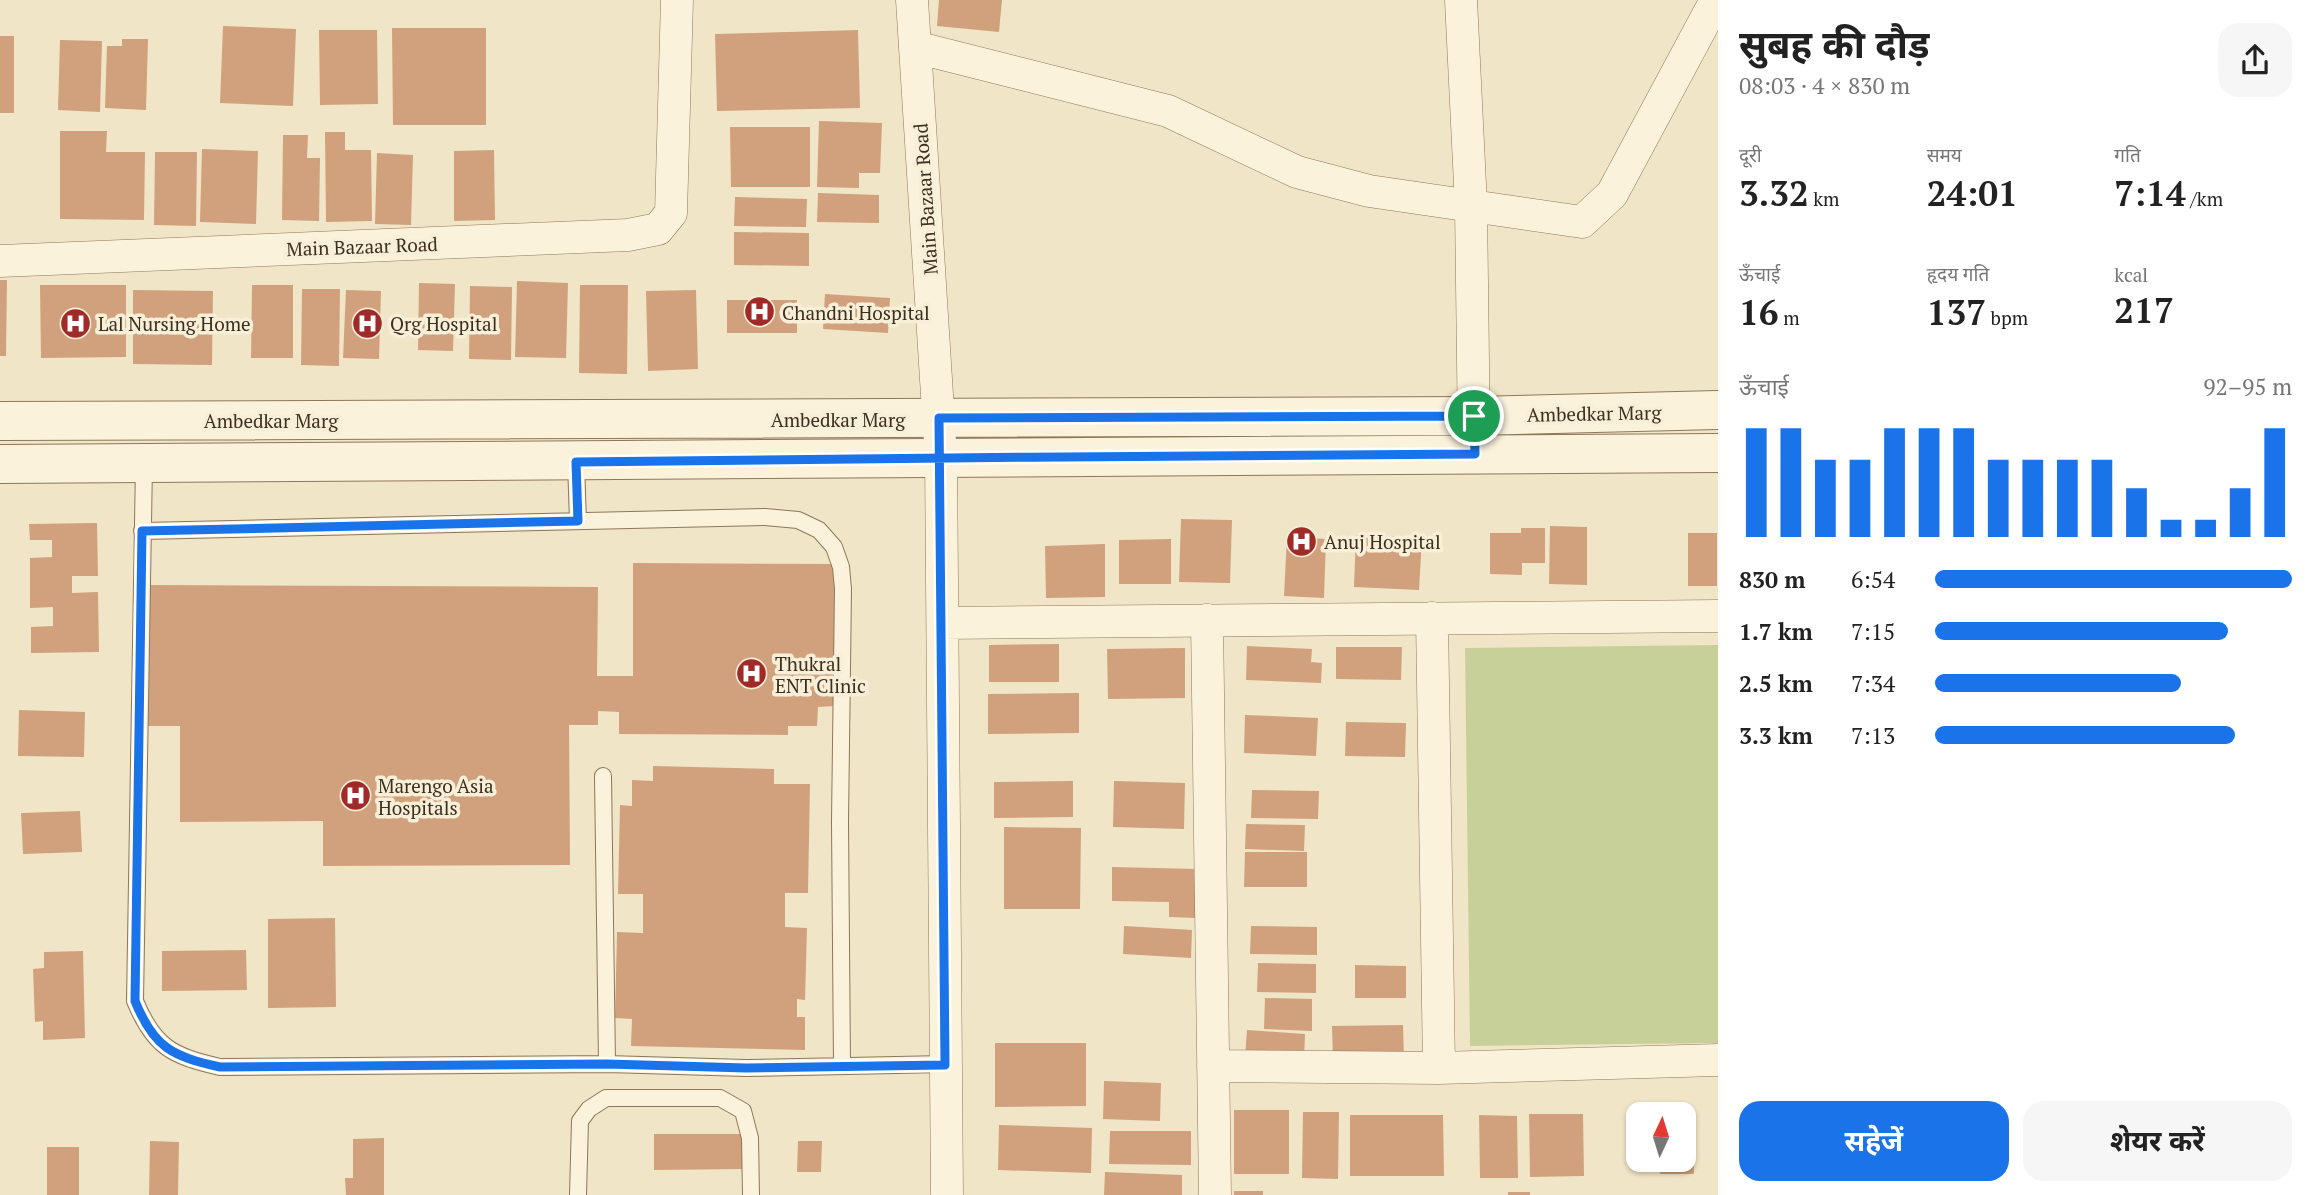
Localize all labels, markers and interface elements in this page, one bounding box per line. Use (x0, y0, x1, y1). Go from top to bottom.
text: सुबह की दौड़ (1739, 19, 1930, 69)
button: share (2218, 23, 2292, 97)
text: 08:03 · 4 × 830 m (1739, 70, 1910, 101)
street label: Main Bazaar Road (907, 122, 943, 276)
text: दूरी (1739, 142, 1762, 167)
text: समय (1927, 142, 1962, 167)
text: गति (2114, 142, 2141, 167)
text: 3.32 (1739, 170, 1809, 216)
text: 24:01 (1927, 170, 2018, 216)
text: 7:14 (2114, 170, 2186, 216)
text: km (1809, 186, 1840, 211)
text: /km (2186, 186, 2223, 211)
street label: Main Bazaar Road (286, 231, 439, 261)
text: ऊँचाई (1739, 261, 1780, 286)
text: हृदय गति (1927, 261, 1989, 286)
text: kcal (2114, 262, 2148, 287)
text: 217 (2114, 287, 2174, 333)
text: 16 (1739, 289, 1779, 335)
text: 137 (1927, 289, 1986, 335)
hospital icon: Chandni Hospital (742, 295, 776, 329)
place label: Chandni Hospital (782, 300, 930, 325)
text: m (1779, 305, 1800, 330)
text: bpm (1986, 305, 2028, 330)
hospital icon: Lal Nursing Home (58, 306, 92, 340)
hospital icon: Qrg Hospital (350, 306, 384, 340)
place label: Lal Nursing Home (98, 311, 251, 336)
place label: Qrg Hospital (390, 311, 497, 336)
text: ऊँचाई (1739, 371, 1789, 402)
text: 92–95 m (2203, 371, 2292, 402)
pin (1444, 386, 1504, 446)
icon: arrive (1455, 397, 1493, 435)
street label: Ambedkar Marg (1527, 399, 1662, 427)
street label: Ambedkar Marg (771, 407, 906, 432)
street label: Ambedkar Marg (204, 408, 339, 433)
hospital icon: Anuj Hospital (1284, 524, 1318, 558)
place label: Anuj Hospital (1324, 529, 1441, 554)
text: 830 m (1739, 564, 1805, 595)
text: 6:54 (1851, 564, 1895, 595)
text: 1.7 km (1739, 616, 1813, 647)
text: 7:15 (1851, 616, 1895, 647)
place label: Thukral ENT Clinic (775, 651, 866, 698)
hospital icon: Thukral ENT Clinic (735, 657, 769, 691)
text: 2.5 km (1739, 668, 1813, 699)
text: 7:34 (1851, 668, 1895, 699)
text: 3.3 km (1739, 720, 1813, 751)
text: 7:13 (1851, 720, 1895, 751)
place label: Marengo Asia Hospitals (378, 773, 494, 820)
hospital icon: Marengo Asia Hospitals (338, 779, 372, 813)
button: सहेजें (1739, 1101, 2009, 1181)
button: शेयर करें (2023, 1101, 2292, 1181)
north arrow (1626, 1102, 1696, 1172)
map controls (1626, 1102, 1696, 1172)

